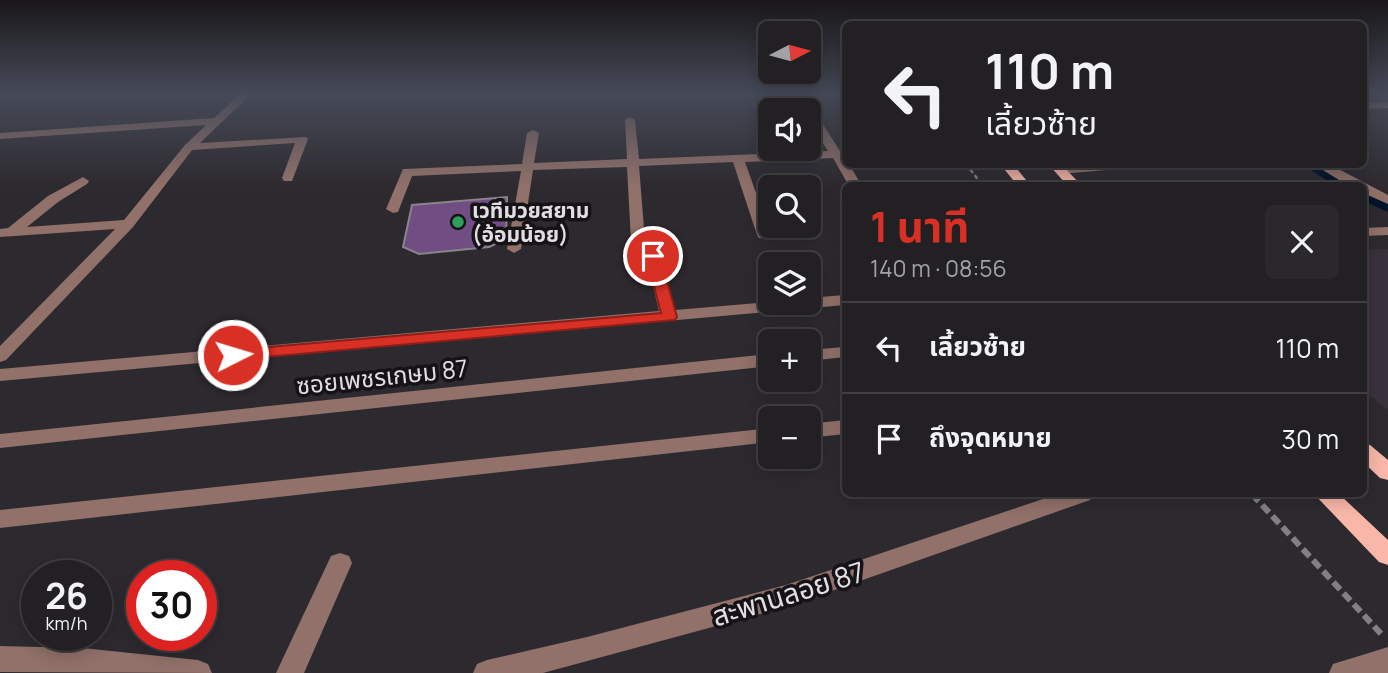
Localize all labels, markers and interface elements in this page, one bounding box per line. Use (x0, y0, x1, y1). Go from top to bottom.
north arrow (758, 21, 821, 84)
map controls (758, 21, 821, 469)
text: 110 m (985, 37, 1114, 104)
icon: left (870, 49, 961, 140)
button: sound (758, 98, 821, 161)
text: เลี้ยวซ้าย (985, 101, 1097, 145)
button: search (758, 175, 821, 238)
place label: เวทีมวยสยาม (อ้อมน้อย) (472, 196, 589, 248)
text: 1 นาที (870, 197, 969, 255)
button: close (1265, 205, 1339, 279)
marker: เวทีมวยสยาม (อ้อมน้อย) (450, 214, 466, 230)
pin (623, 226, 683, 286)
icon: arrive (634, 237, 672, 275)
button: layers (758, 252, 821, 315)
text: 140 m · 08:56 (870, 252, 1007, 284)
position arrow (196, 318, 270, 392)
text: เลี้ยวซ้าย (929, 328, 1026, 364)
button: + (758, 329, 821, 392)
icon: left (870, 329, 908, 367)
text: 110 m (1276, 330, 1339, 366)
street label: ซอยเพชรเกษม 87 (295, 351, 469, 401)
button: − (758, 406, 821, 469)
text: ถึงจุดหมาย (929, 419, 1052, 455)
icon: arrive (870, 420, 908, 458)
text: 30 m (1282, 421, 1339, 457)
street label: สะพานลอย 87 (707, 552, 869, 634)
speed limit sign: 30 (126, 560, 217, 651)
text: 26 (45, 572, 88, 620)
text: km/h (46, 611, 87, 635)

